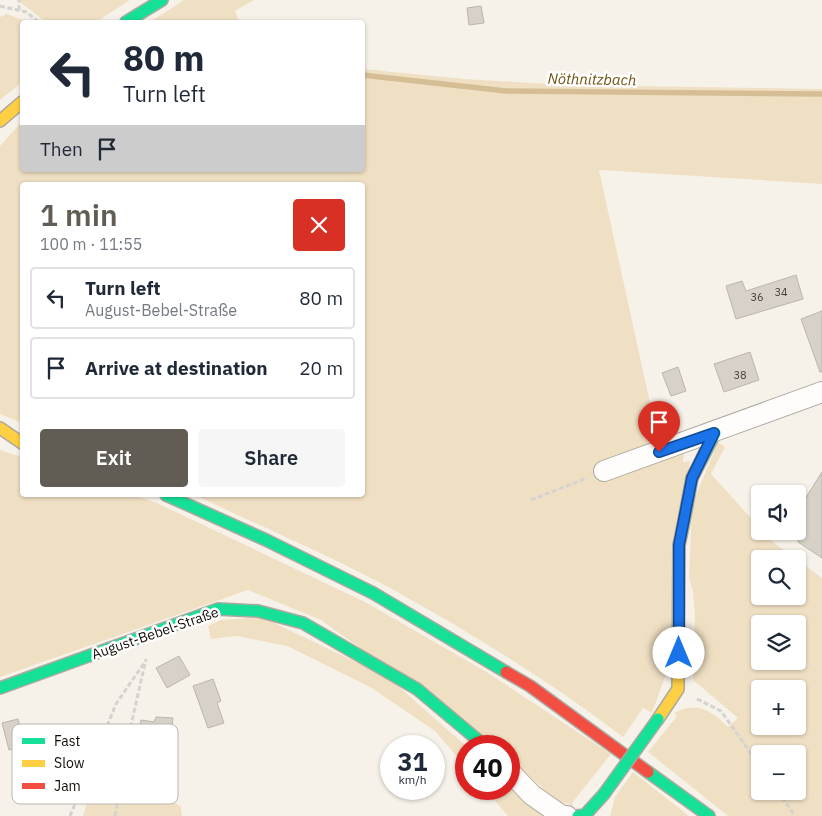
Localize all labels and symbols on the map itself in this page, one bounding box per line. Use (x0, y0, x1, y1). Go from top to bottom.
water label: Nöthnitzbach (547, 69, 637, 89)
house number: 34 (774, 285, 788, 299)
house number: 36 (750, 290, 764, 304)
house number: 38 (733, 368, 747, 382)
pin (638, 401, 680, 452)
street label: August-Bebel-Straße (89, 603, 221, 663)
position arrow (652, 626, 704, 678)
legend (12, 724, 178, 804)
text: Fast (54, 732, 80, 750)
speed limit sign: 40 (455, 735, 520, 800)
text: Slow (54, 754, 85, 772)
text: Jam (54, 777, 81, 795)

